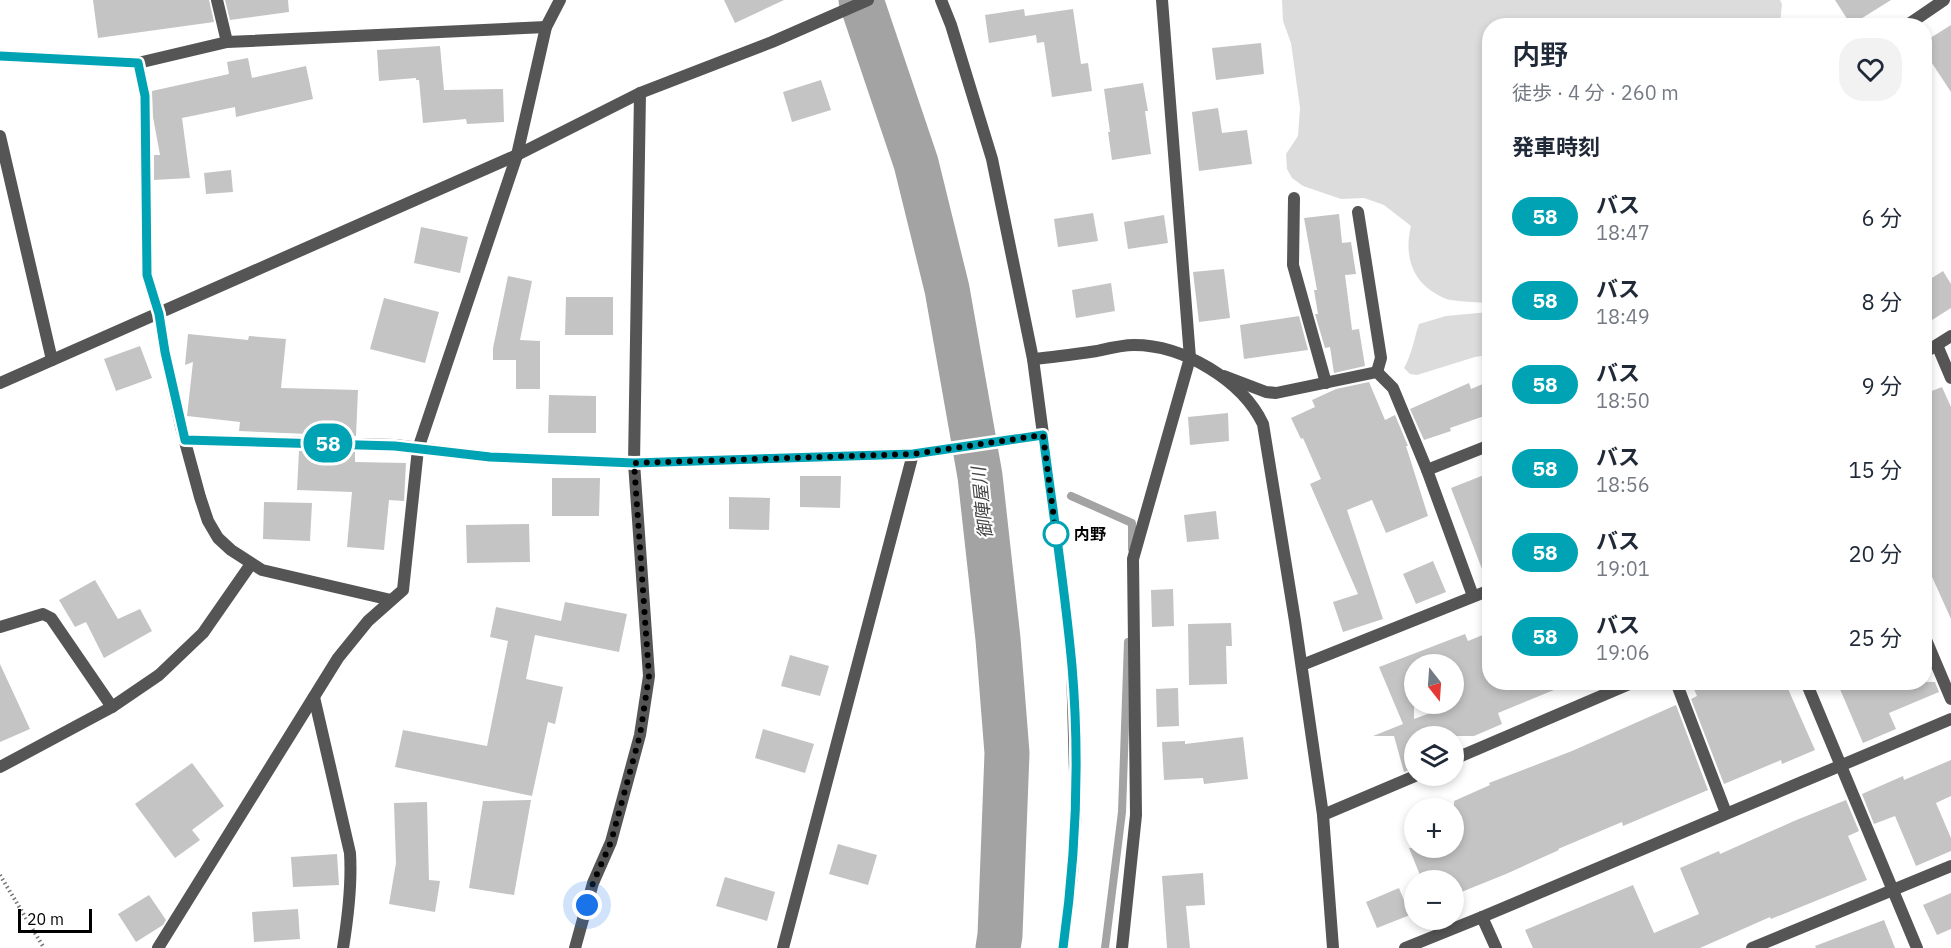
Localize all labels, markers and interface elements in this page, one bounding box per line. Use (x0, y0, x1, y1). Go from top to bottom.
text: 内野 (1512, 36, 1568, 73)
button: heart (1839, 38, 1902, 101)
text: 徒歩 · 4 分 · 260 m (1512, 79, 1679, 106)
text: 発車時刻 (1512, 132, 1600, 161)
text: バス (1596, 190, 1640, 219)
text: 58 (1532, 202, 1558, 230)
text: 6 分 (1862, 203, 1902, 232)
text: 18:47 (1596, 219, 1650, 246)
text: バス (1596, 274, 1640, 303)
text: 58 (1532, 286, 1558, 314)
text: 8 分 (1862, 287, 1902, 316)
text: 18:49 (1596, 303, 1650, 330)
text: バス (1596, 358, 1640, 387)
text: 58 (1532, 370, 1558, 398)
text: 9 分 (1862, 371, 1902, 400)
text: 18:50 (1596, 387, 1650, 414)
line badge: 58 (301, 424, 355, 462)
text: 58 (315, 429, 341, 457)
text: バス (1596, 442, 1640, 471)
text: 58 (1532, 454, 1558, 482)
text: 15 分 (1848, 455, 1902, 484)
water label: 御陣屋川 (967, 464, 997, 540)
text: 18:56 (1596, 471, 1650, 498)
marker: 内野 (1043, 521, 1069, 547)
place label: 内野 (1074, 524, 1106, 544)
text: バス (1596, 526, 1640, 555)
text: 58 (1532, 538, 1558, 566)
text: 20 分 (1848, 539, 1902, 568)
text: 19:01 (1596, 555, 1650, 582)
text: バス (1596, 610, 1640, 639)
text: 58 (1532, 622, 1558, 650)
text: 25 分 (1848, 623, 1902, 652)
text: 19:06 (1596, 639, 1650, 666)
north arrow (1404, 654, 1464, 714)
map controls (1404, 654, 1464, 930)
button: layers (1404, 726, 1464, 786)
button: + (1404, 798, 1464, 858)
button: − (1404, 870, 1464, 930)
your location (572, 890, 602, 920)
scale bar (18, 906, 92, 934)
text: 20 m (27, 909, 64, 929)

